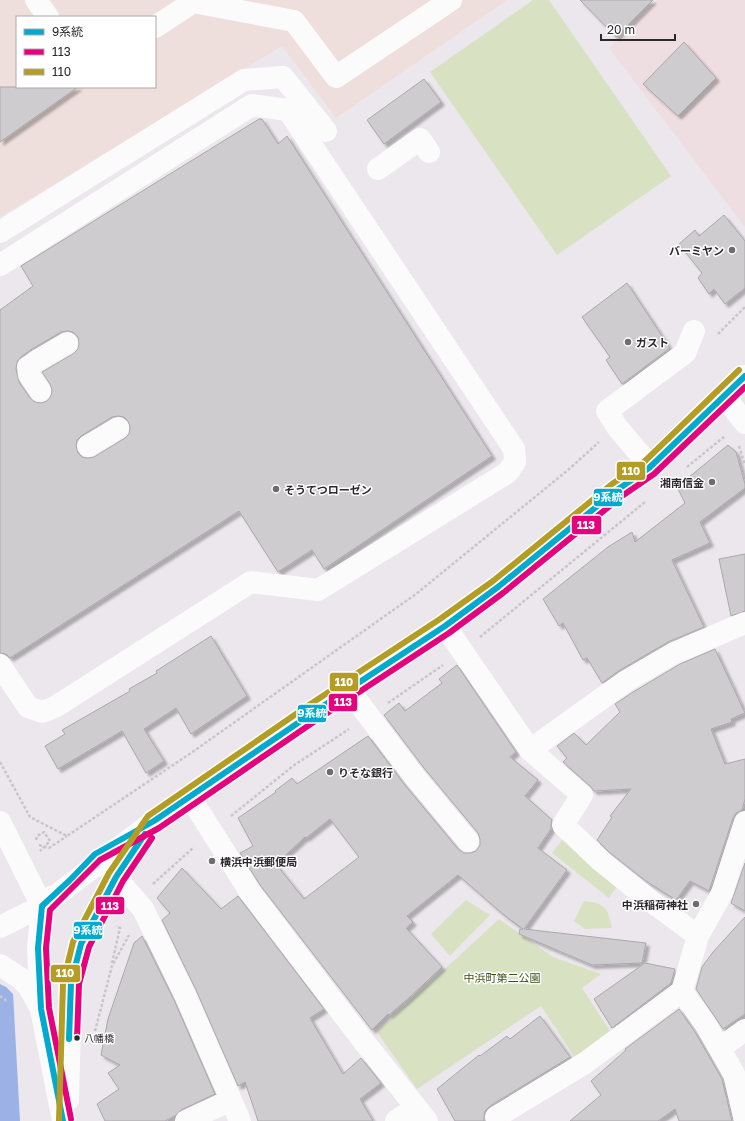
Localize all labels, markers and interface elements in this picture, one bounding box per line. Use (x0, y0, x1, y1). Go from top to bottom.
legend (16, 16, 156, 88)
scale bar (601, 16, 675, 42)
text: 20 m (607, 22, 635, 37)
text: 9系統 (52, 24, 83, 39)
text: 113 (52, 44, 71, 59)
text: 110 (52, 64, 71, 79)
place label: バーミヤン (669, 244, 724, 257)
marker: バーミヤン (727, 245, 737, 255)
place label: ガスト (636, 336, 669, 349)
marker: ガスト (623, 337, 633, 347)
line badge: 110 (616, 461, 646, 481)
text: 110 (622, 464, 640, 477)
place label: 湘南信金 (660, 476, 704, 489)
marker: 湘南信金 (707, 477, 717, 487)
place label: そうてつローゼン (284, 483, 372, 496)
marker: そうてつローゼン (271, 484, 281, 494)
line badge: 9系統 (593, 488, 623, 507)
text: 9系統 (594, 490, 623, 503)
line badge: 113 (571, 515, 602, 535)
text: 113 (577, 518, 595, 531)
line badge: 110 (329, 672, 359, 692)
text: 110 (335, 675, 353, 688)
line badge: 113 (328, 693, 358, 712)
text: 113 (334, 695, 352, 708)
line badge: 9系統 (297, 704, 327, 723)
text: 9系統 (298, 706, 327, 719)
place label: りそな銀行 (338, 766, 393, 779)
marker: りそな銀行 (325, 767, 335, 777)
place label: 横浜中浜郵便局 (220, 855, 297, 868)
marker: 横浜中浜郵便局 (207, 856, 217, 866)
line badge: 113 (95, 896, 125, 915)
place label: 中浜稲荷神社 (622, 898, 688, 911)
text: 113 (101, 899, 119, 912)
marker: 中浜稲荷神社 (691, 899, 701, 909)
line badge: 9系統 (73, 921, 103, 940)
text: 9系統 (74, 923, 103, 936)
line badge: 110 (50, 964, 81, 983)
text: 110 (56, 966, 74, 979)
park label: 中浜町第二公園 (464, 971, 541, 984)
place label: 八幡橋 (84, 1032, 114, 1044)
marker: 八幡橋 (72, 1033, 82, 1043)

